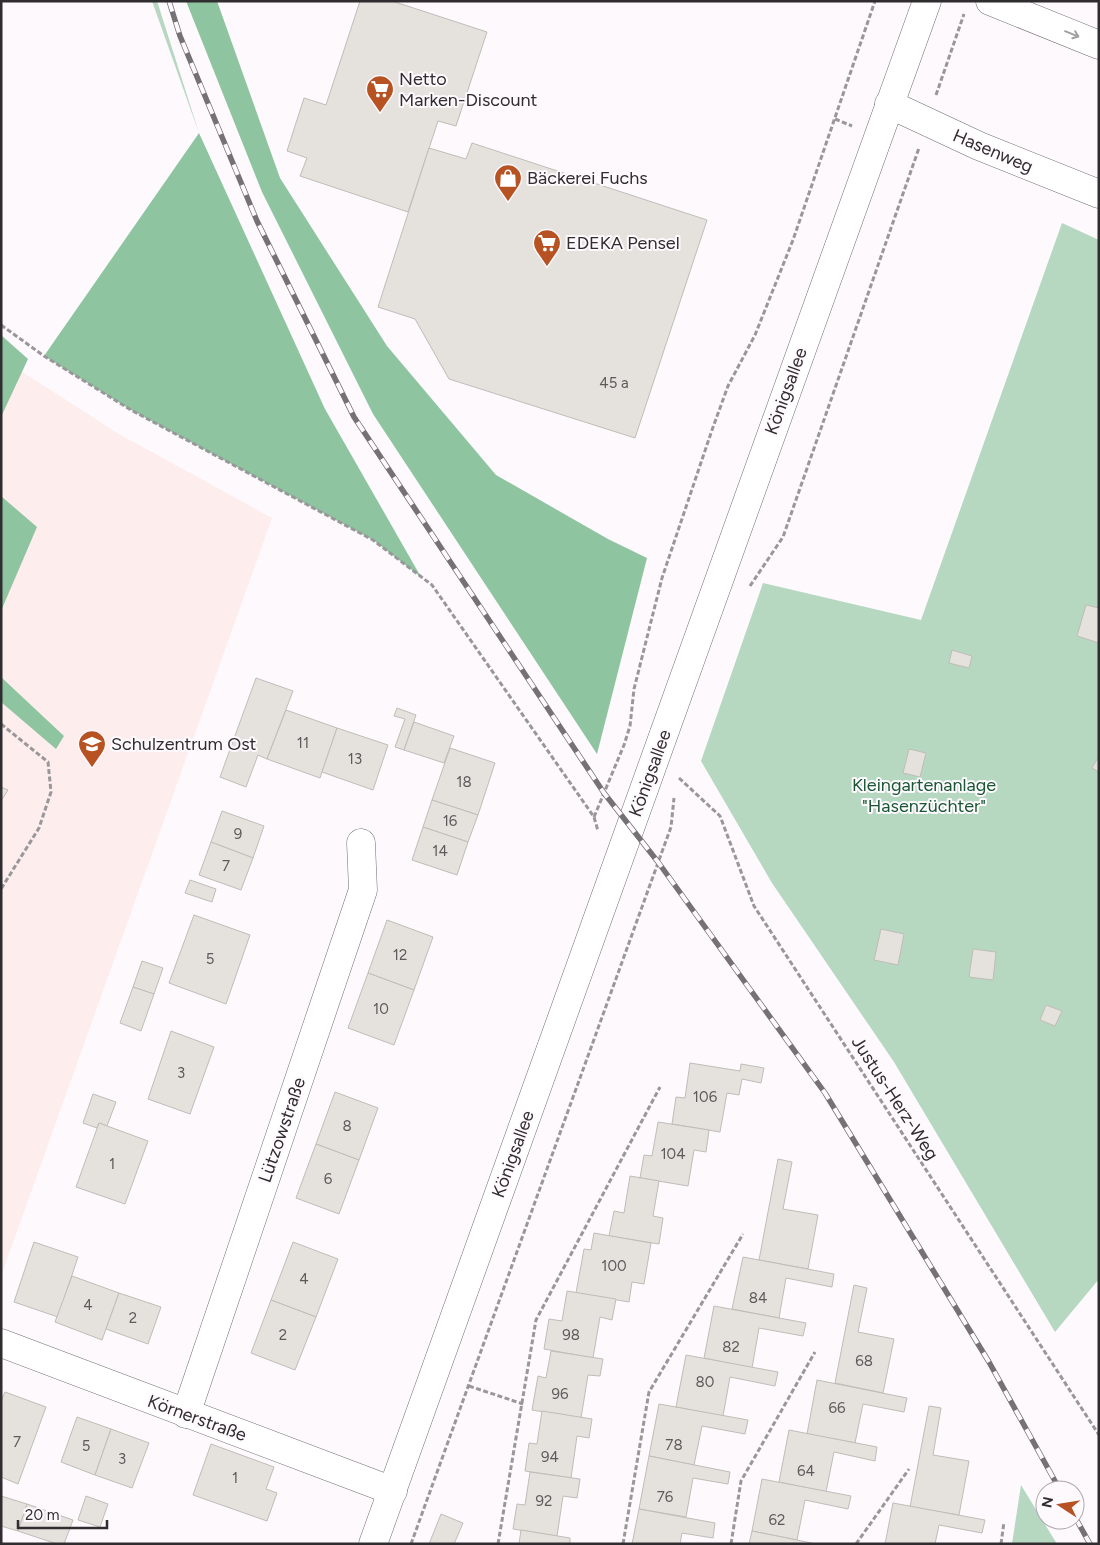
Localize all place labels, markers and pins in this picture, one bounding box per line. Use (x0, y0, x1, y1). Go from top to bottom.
place label: Netto Marken-Discount (399, 68, 538, 111)
supermarket icon: Netto Marken-Discount (365, 74, 395, 113)
shop icon: Bäckerei Fuchs (493, 163, 523, 202)
place label: Bäckerei Fuchs (527, 167, 648, 189)
supermarket icon: EDEKA Pensel (532, 228, 562, 267)
place label: EDEKA Pensel (566, 232, 680, 254)
school or university icon: Schulzentrum Ost (77, 729, 107, 768)
place label: Schulzentrum Ost (111, 733, 257, 755)

